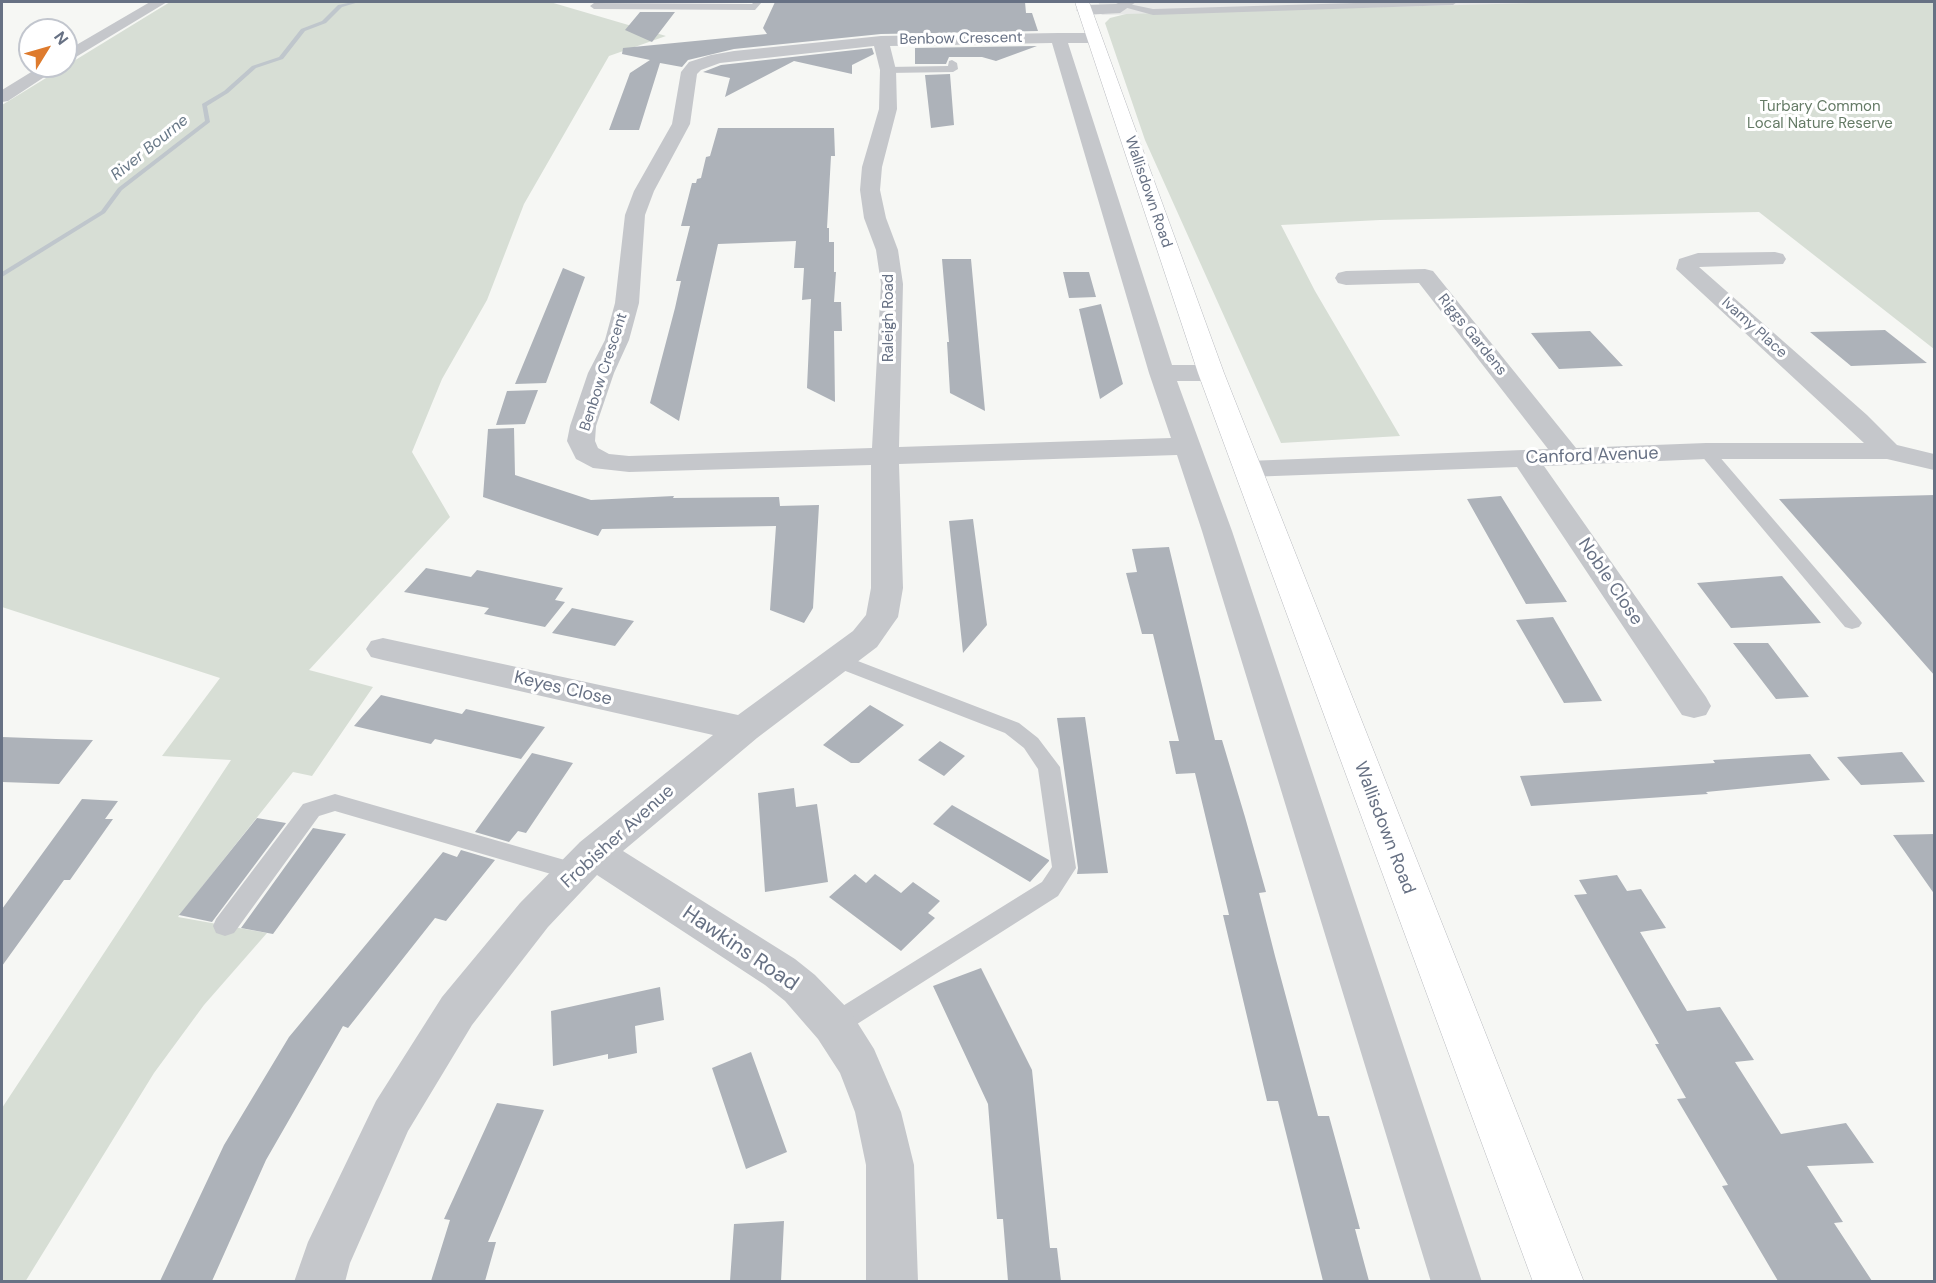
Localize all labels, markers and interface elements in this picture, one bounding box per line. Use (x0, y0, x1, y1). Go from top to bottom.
north arrow (18, 18, 78, 78)
text: N (49, 27, 73, 49)
street label: Benbow Crescent (899, 29, 1023, 49)
park label: Turbary Common Local Nature Reserve (1747, 98, 1893, 133)
water label: River Bourne (107, 111, 193, 185)
street label: Wallisdown Road (1120, 134, 1176, 250)
street label: Raleigh Road (880, 274, 898, 362)
street label: Riggs Gardens (1434, 291, 1510, 379)
street label: Ivamy Place (1718, 294, 1790, 362)
street label: Benbow Crescent (576, 311, 632, 433)
street label: Canford Avenue (1525, 443, 1659, 469)
street label: Noble Close (1573, 534, 1647, 630)
street label: Keyes Close (512, 667, 614, 711)
street label: Wallisdown Road (1349, 759, 1419, 897)
street label: Frobisher Avenue (557, 781, 679, 893)
street label: Hawkins Road (677, 901, 803, 997)

